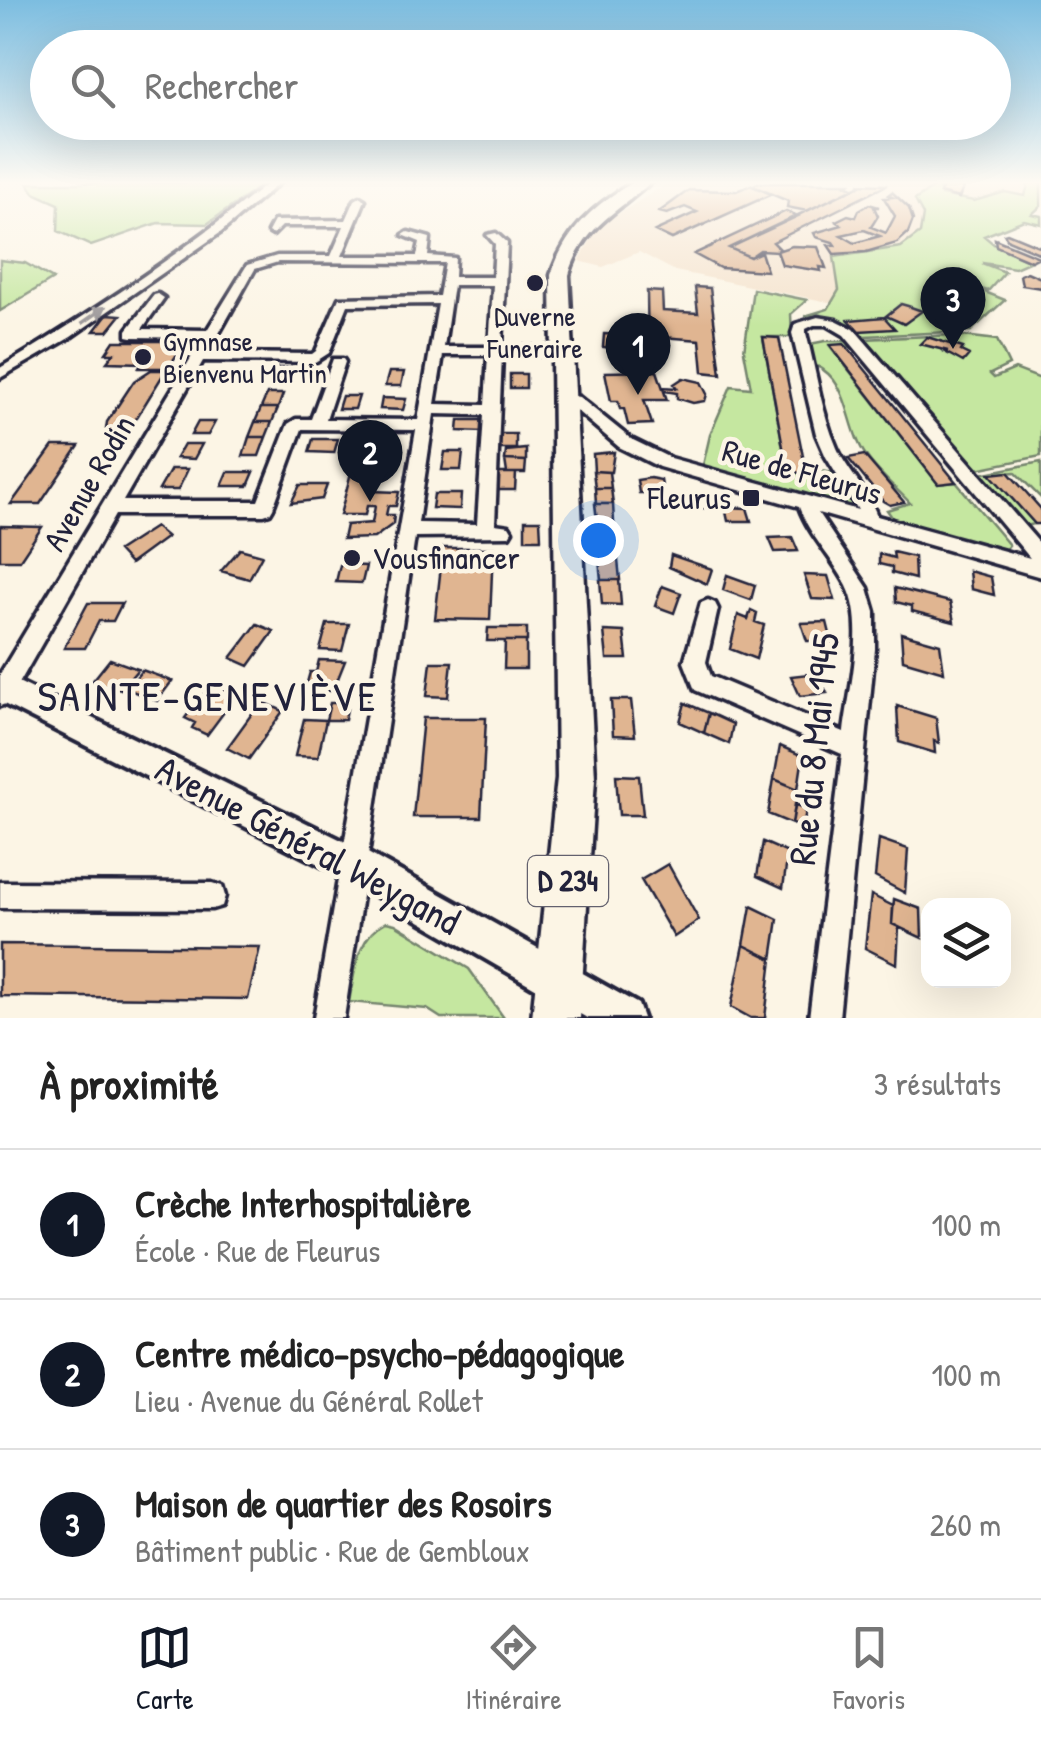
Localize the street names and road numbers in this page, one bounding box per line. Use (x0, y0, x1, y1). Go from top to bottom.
street label: Avenue Rodin (32, 407, 145, 558)
street label: Rue de Fleurus (718, 428, 887, 515)
street label: Rue du 8 Mai 1945 (775, 630, 851, 868)
street label: Avenue Général Weygand (147, 742, 470, 946)
road number: D 234 (528, 856, 608, 906)

